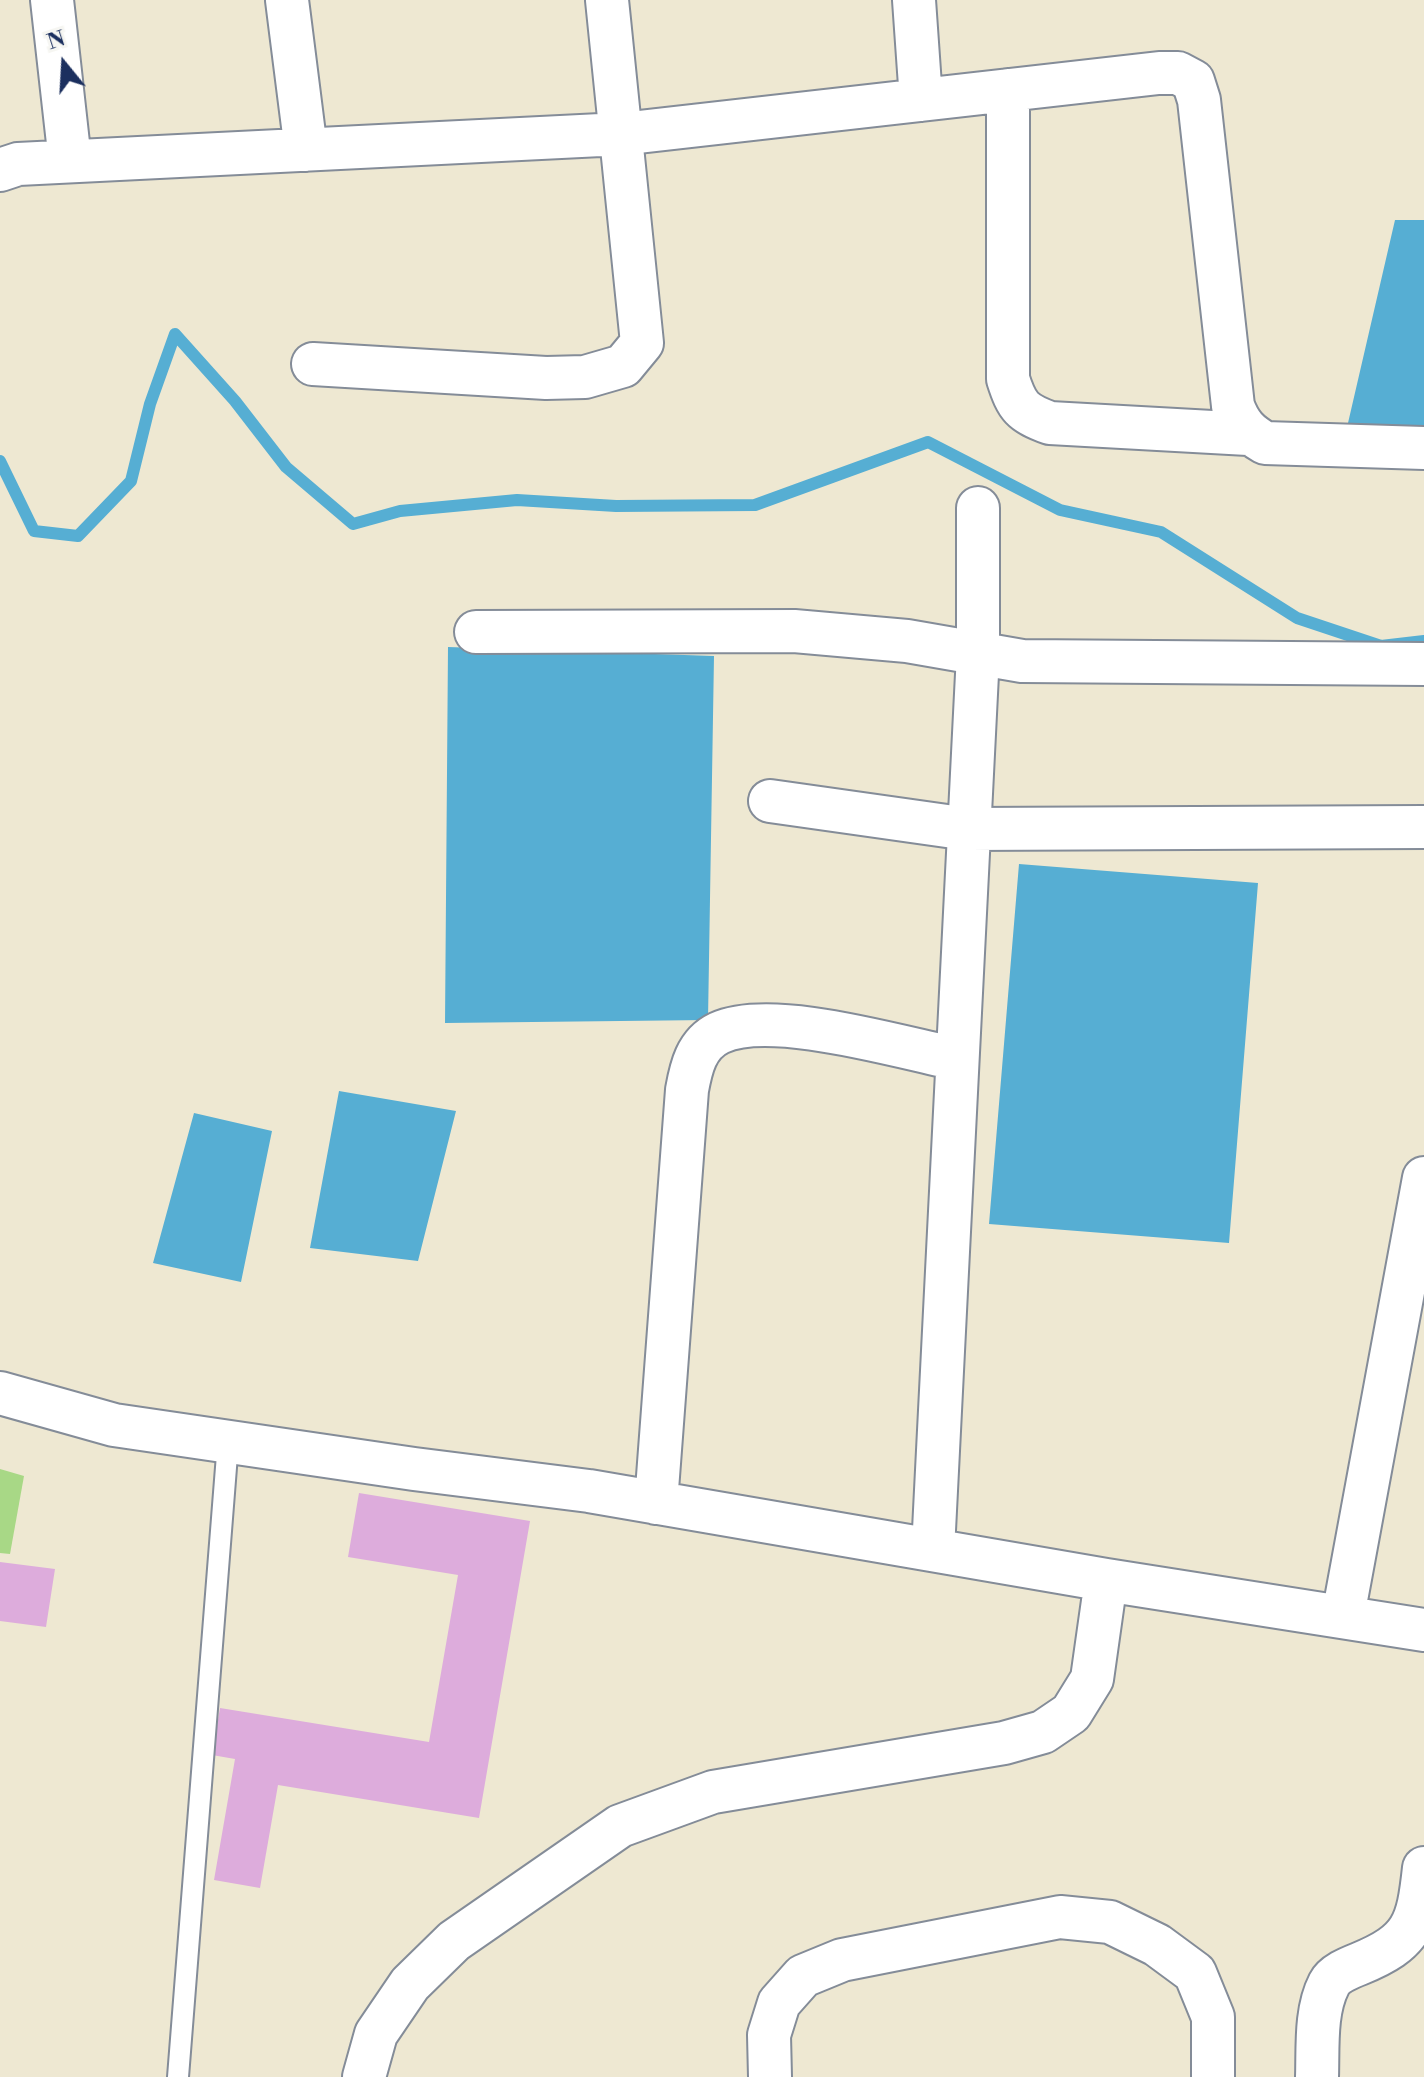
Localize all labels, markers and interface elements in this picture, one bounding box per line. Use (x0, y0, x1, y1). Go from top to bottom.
north arrow (24, 24, 104, 104)
text: N (44, 25, 69, 56)

